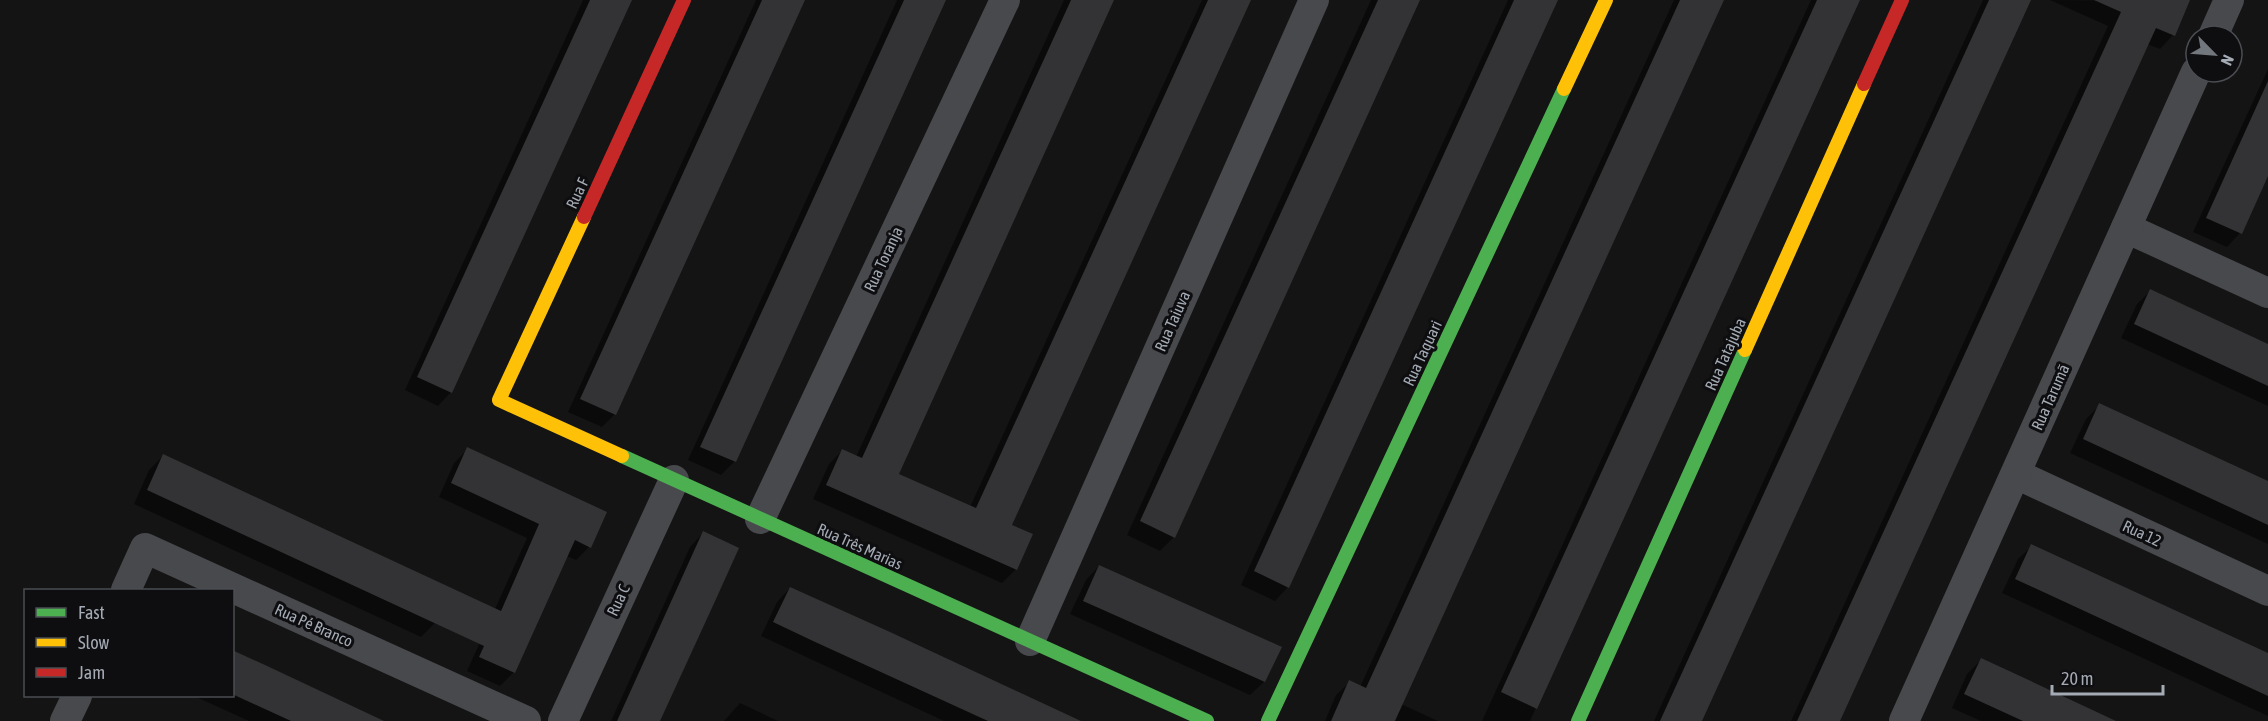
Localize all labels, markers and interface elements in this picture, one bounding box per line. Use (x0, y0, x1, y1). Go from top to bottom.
north arrow (2184, 24, 2244, 84)
text: N (2217, 52, 2238, 68)
street label: Rua F (562, 174, 592, 211)
street label: Rua Toranja (860, 224, 907, 295)
street label: Rua Taiuva (1151, 288, 1193, 354)
street label: Rua Tatajuba (1701, 315, 1750, 393)
street label: Rua Taquari (1399, 318, 1446, 389)
street label: Rua Tarumã (2028, 361, 2072, 433)
street label: Rua 12 (2120, 516, 2164, 550)
street label: Rua Três Marias (815, 519, 905, 573)
street label: Rua C (603, 581, 633, 619)
legend (24, 589, 234, 697)
street label: Rua Pé Branco (272, 600, 356, 650)
text: Fast (78, 602, 105, 623)
text: Slow (78, 632, 109, 653)
scale bar (2052, 658, 2163, 696)
text: Jam (78, 662, 105, 683)
text: 20 m (2061, 668, 2093, 689)

